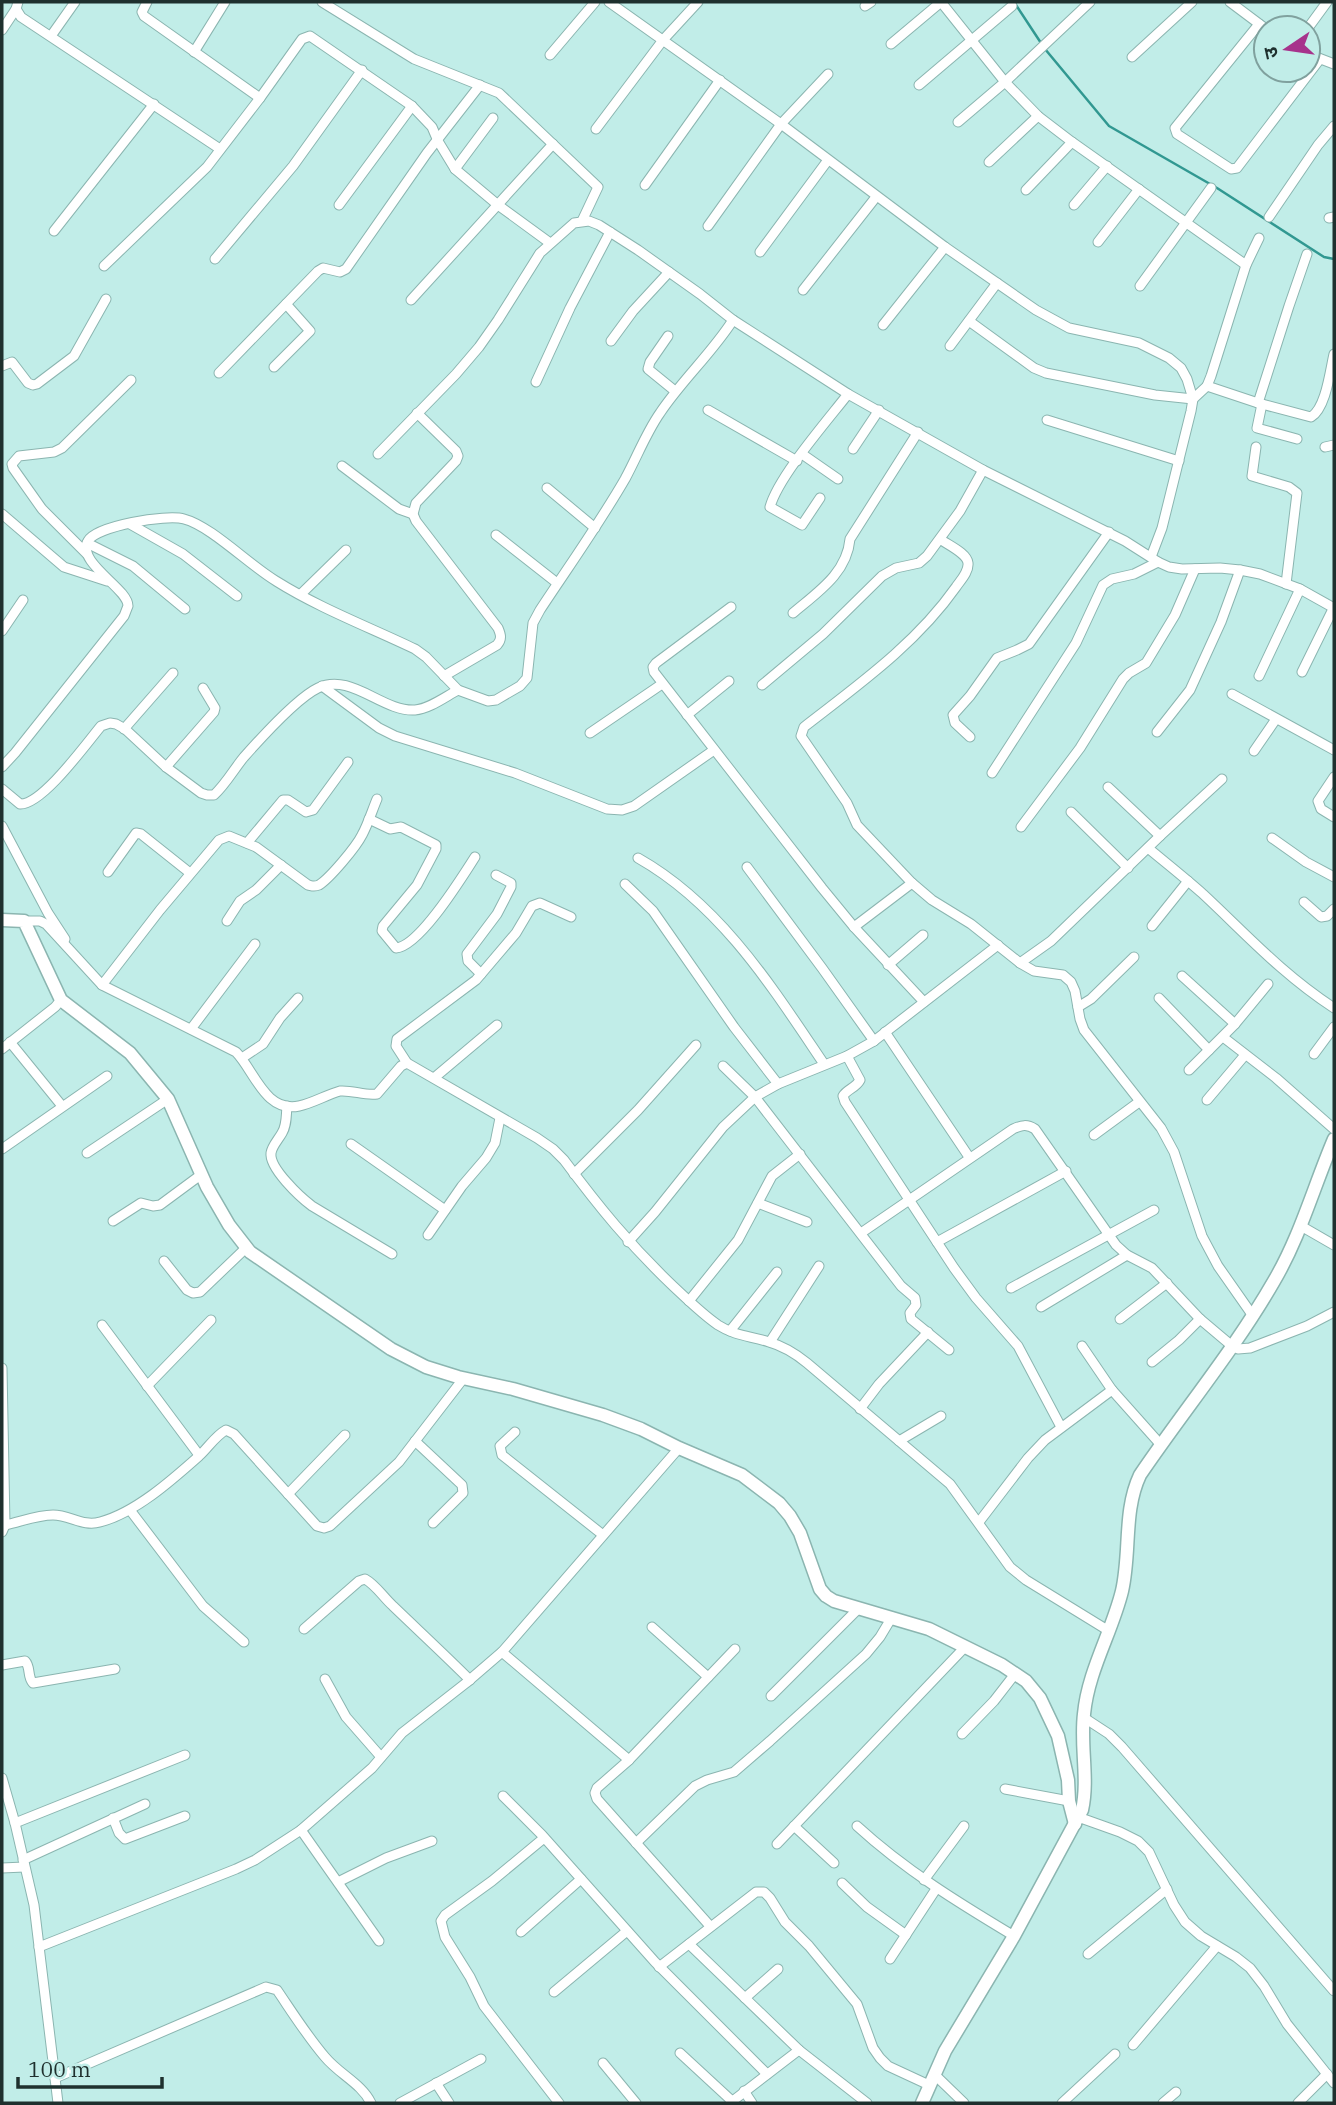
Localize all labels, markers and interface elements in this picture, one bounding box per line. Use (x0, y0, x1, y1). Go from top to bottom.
north arrow (1252, 14, 1322, 84)
text: उ (1257, 44, 1283, 61)
scale bar (18, 2046, 161, 2090)
text: 100 m (28, 2055, 91, 2083)

